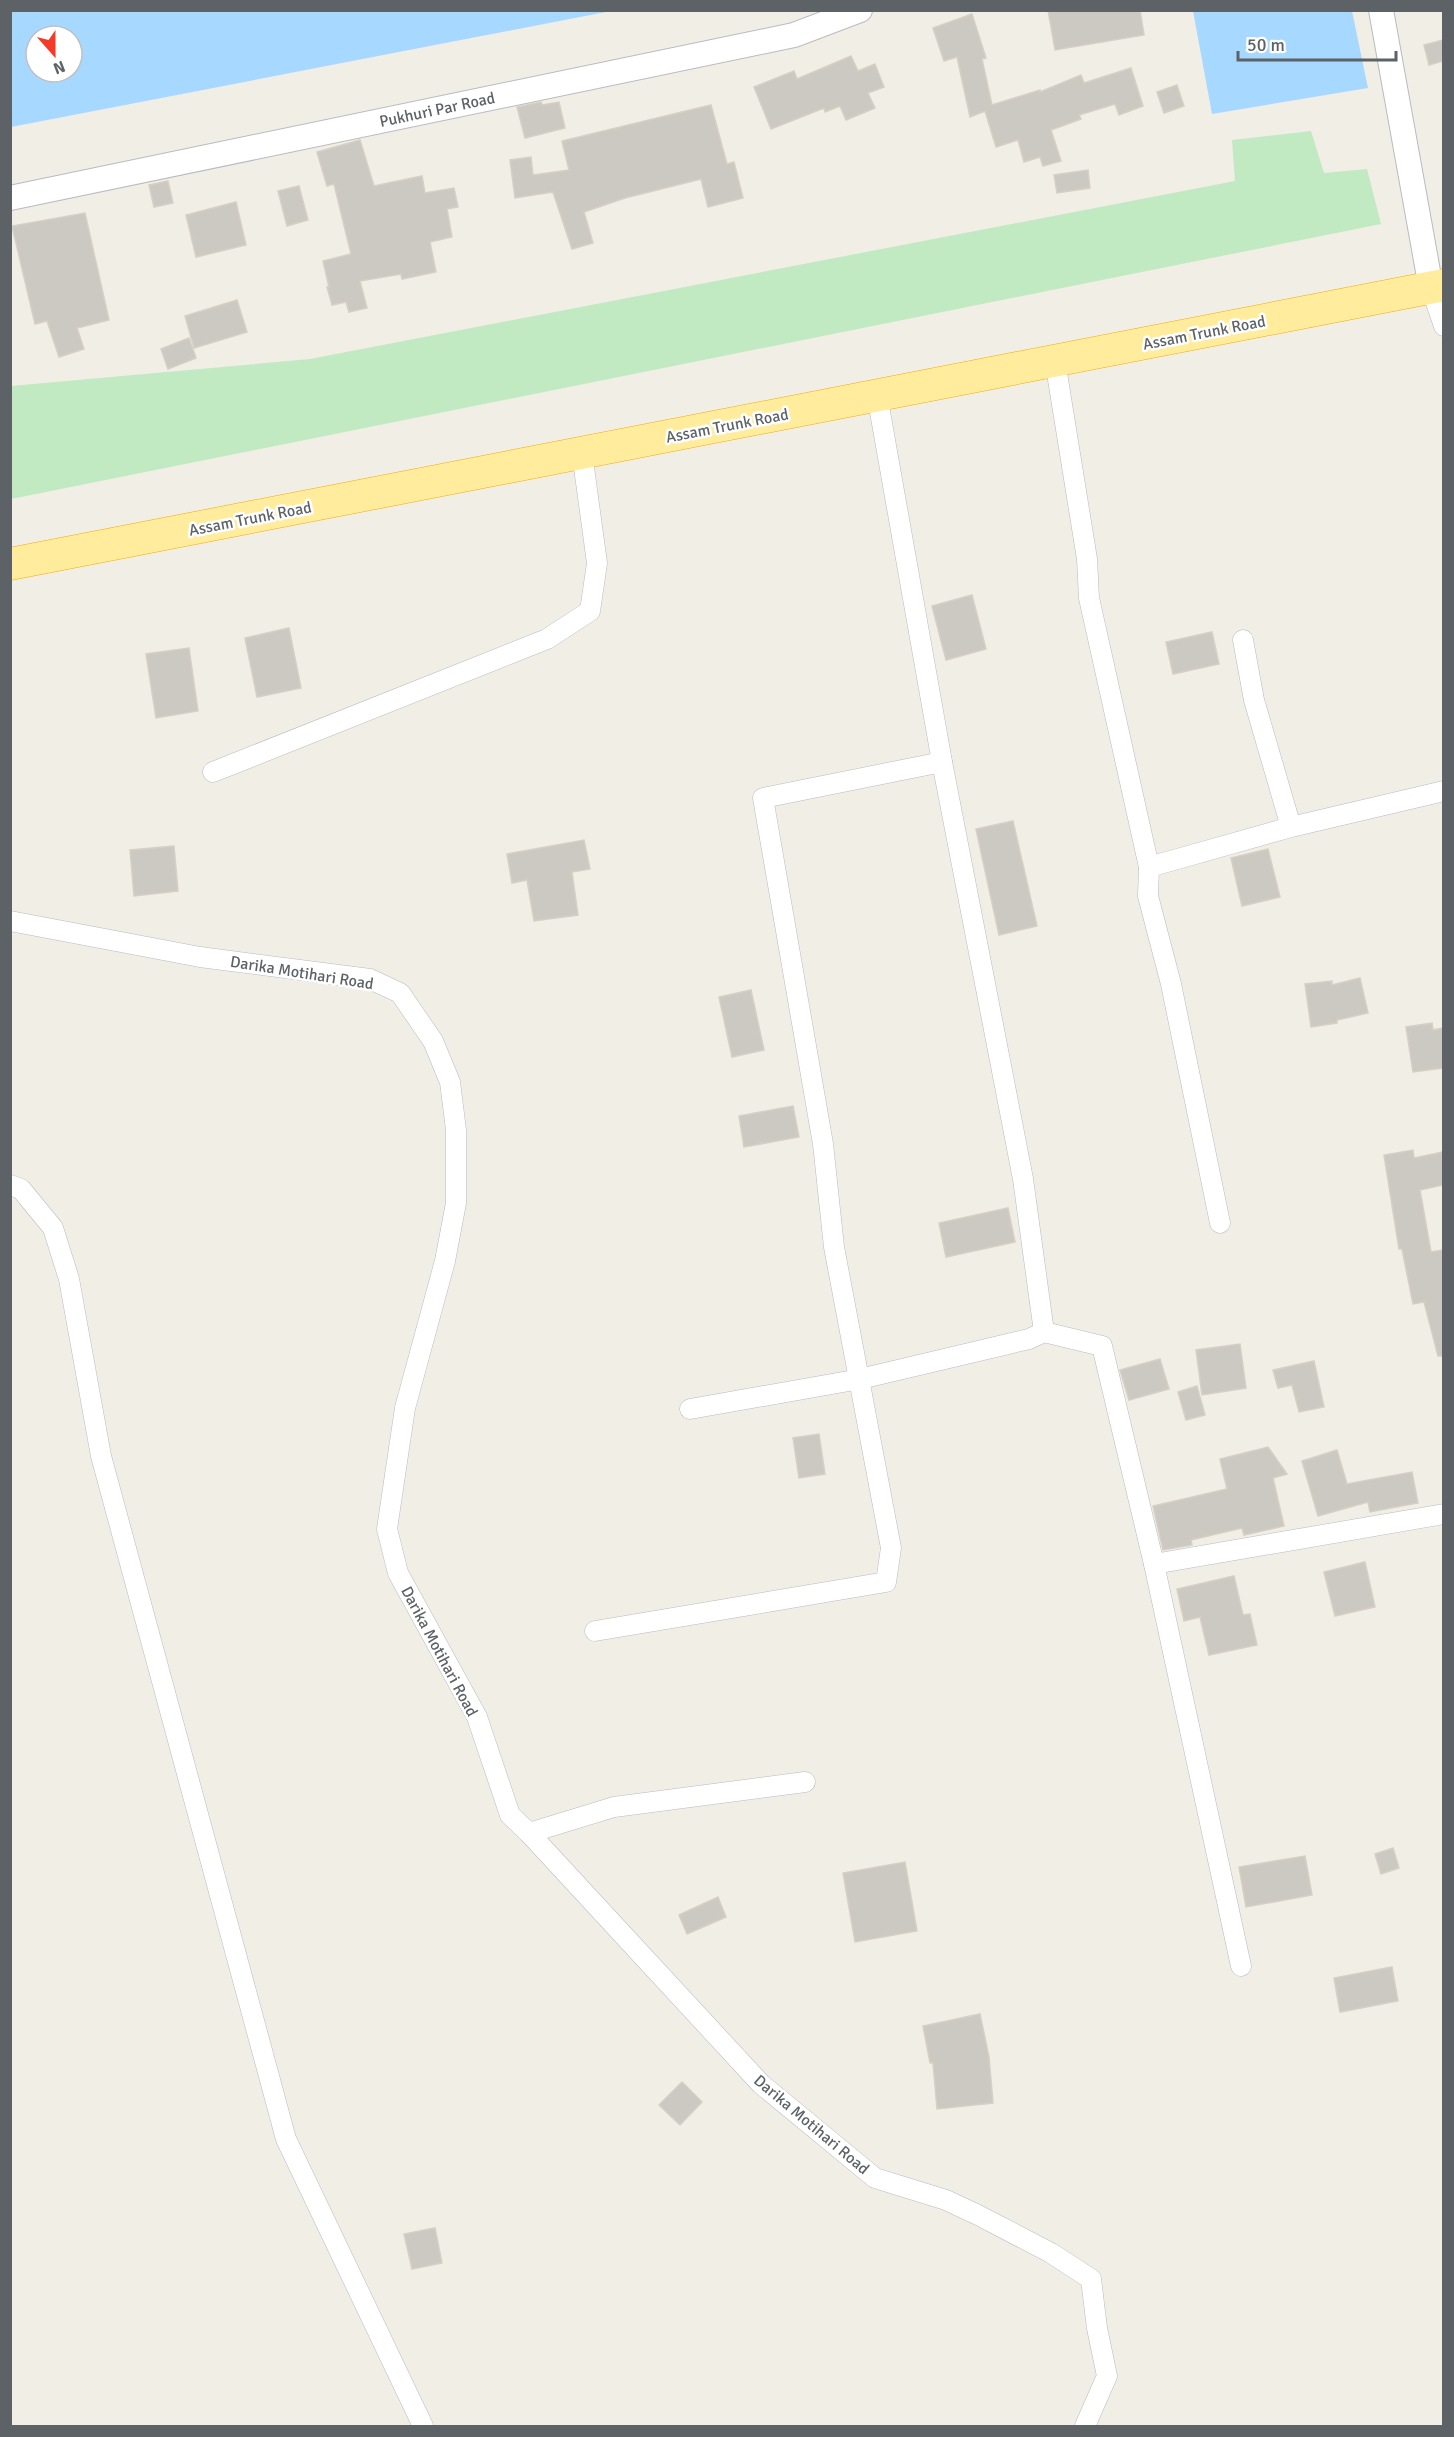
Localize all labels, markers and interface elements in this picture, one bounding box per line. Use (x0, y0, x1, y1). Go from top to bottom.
north arrow (24, 24, 84, 84)
scale bar (1238, 24, 1396, 62)
text: 50 m (1247, 34, 1285, 56)
text: N (50, 56, 68, 78)
street label: Pukhuri Par Road (378, 88, 497, 132)
street label: Assam Trunk Road (1141, 311, 1267, 355)
street label: Assam Trunk Road (664, 404, 790, 448)
street label: Assam Trunk Road (187, 497, 313, 541)
street label: Darika Motihari Road (229, 952, 375, 994)
street label: Darika Motihari Road (396, 1583, 482, 1720)
street label: Darika Motihari Road (749, 2071, 873, 2179)

